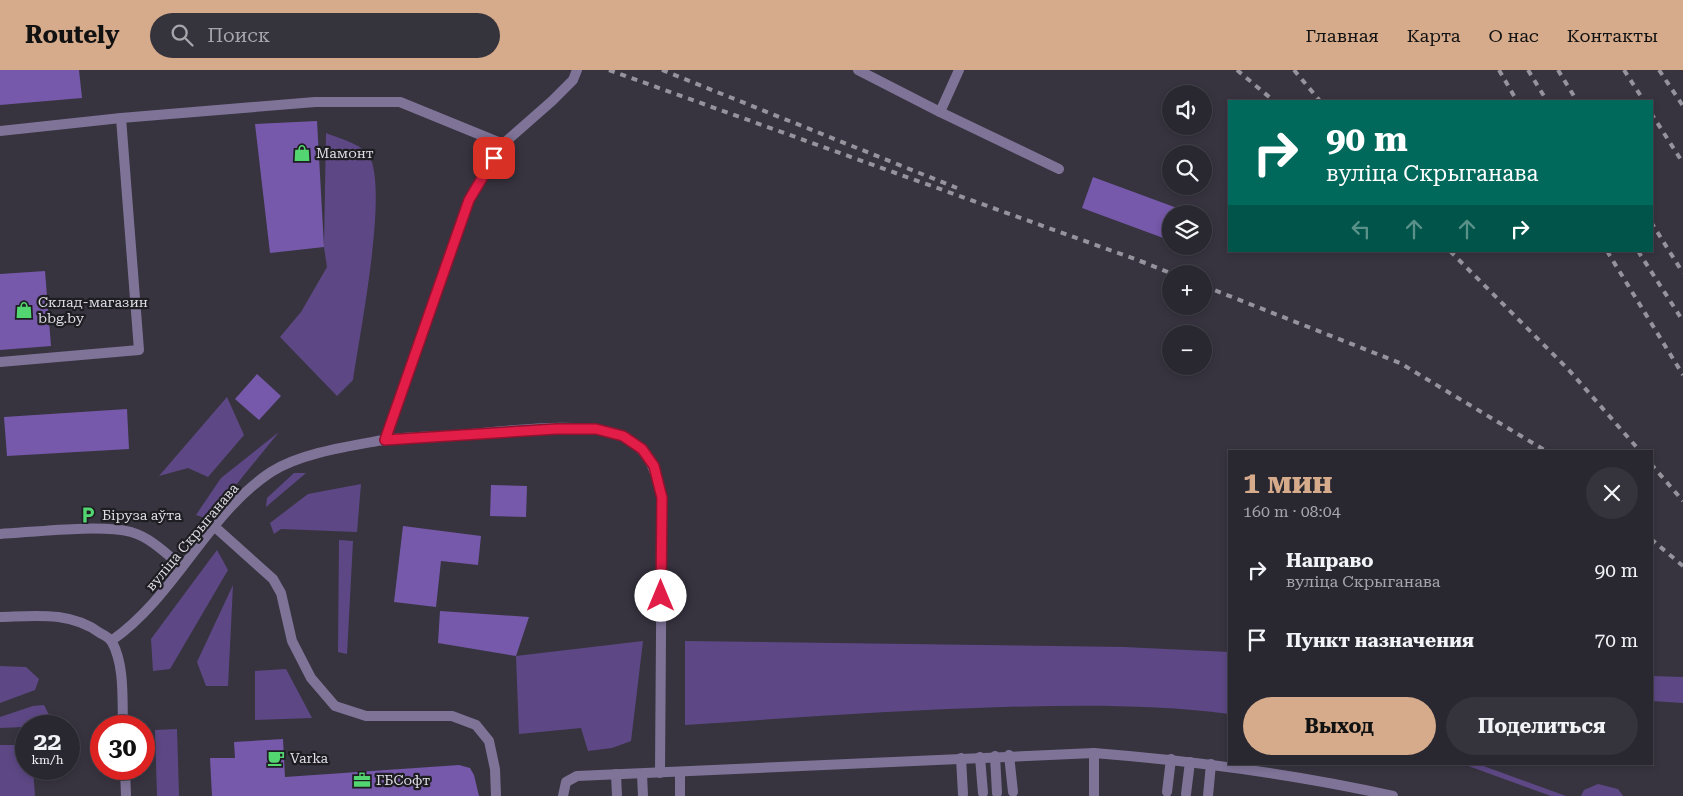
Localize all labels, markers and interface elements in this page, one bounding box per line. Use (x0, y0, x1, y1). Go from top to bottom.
search box (150, 13, 500, 58)
text: Routely (25, 21, 120, 49)
icon: search (168, 21, 196, 49)
text: Поиск (208, 24, 270, 47)
text: Главная (1306, 25, 1379, 46)
text: Карта (1407, 25, 1461, 46)
text: О нас (1489, 25, 1539, 46)
text: Контакты (1567, 25, 1658, 46)
map controls (1162, 85, 1212, 375)
button: sound (1162, 85, 1212, 135)
text: 90 m (1326, 119, 1408, 160)
icon: right (1243, 120, 1308, 185)
pin (473, 137, 515, 179)
shop icon: Мамонт (292, 143, 312, 163)
icon: arrive (480, 144, 508, 172)
place label: Мамонт (316, 145, 374, 161)
button: search (1162, 145, 1212, 195)
text: вуліца Скрыганава (1326, 161, 1538, 186)
button: layers (1162, 205, 1212, 255)
icon: left (1347, 215, 1375, 243)
icon: ahead (1400, 215, 1428, 243)
icon: ahead (1453, 215, 1481, 243)
icon: right (1506, 215, 1534, 243)
button: + (1162, 265, 1212, 315)
place label: Склад-магазин bbg.by (38, 294, 148, 326)
shop icon: Склад-магазин bbg.by (14, 300, 34, 320)
button: − (1162, 325, 1212, 375)
text: 1 мин (1243, 465, 1333, 500)
button: close (1586, 467, 1638, 519)
street label: вуліца Скрыганава (142, 480, 242, 594)
text: 160 m · 08:04 (1243, 502, 1341, 521)
parking icon: Біруза аўта (78, 505, 98, 525)
place label: Біруза аўта (102, 507, 182, 523)
text: Направо (1286, 549, 1373, 572)
icon: right (1243, 556, 1271, 584)
text: 90 m (1595, 559, 1638, 582)
position arrow (634, 569, 686, 621)
text: вуліца Скрыганава (1286, 572, 1441, 591)
icon: arrive (1243, 626, 1271, 654)
text: Пункт назначения (1286, 629, 1474, 652)
text: 70 m (1595, 629, 1638, 652)
button: Выход (1243, 697, 1436, 755)
button: Поделиться (1446, 697, 1638, 755)
speed limit sign: 30 (90, 715, 155, 780)
text: 22 (33, 727, 62, 756)
cafe icon: Varka (266, 748, 286, 768)
place label: Varka (290, 750, 329, 766)
text: km/h (31, 753, 64, 767)
office icon: ГБСофт (352, 770, 372, 790)
place label: ГБСофт (376, 772, 430, 788)

